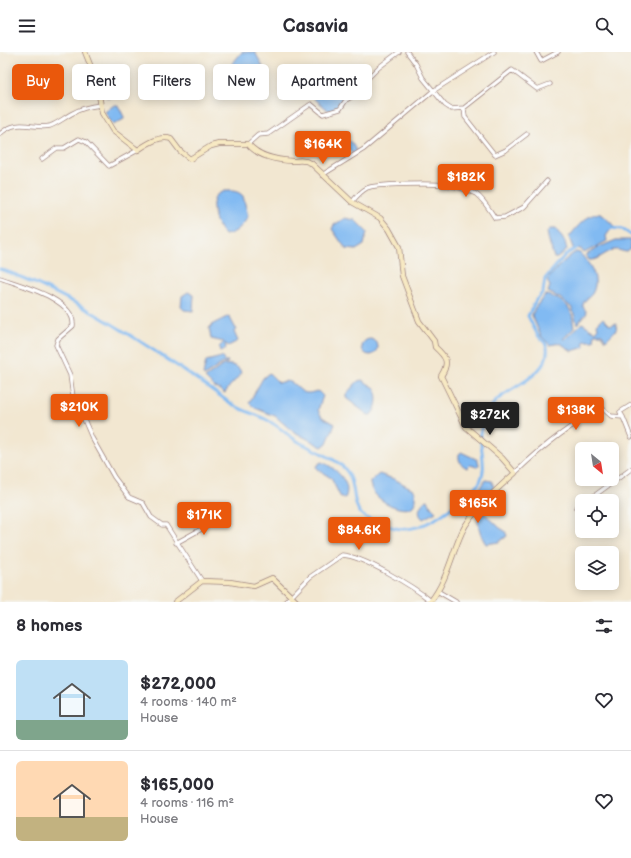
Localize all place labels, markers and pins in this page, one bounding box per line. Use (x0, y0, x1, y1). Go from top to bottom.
pin: $164K (295, 131, 351, 165)
pin: $182K (438, 164, 494, 198)
pin: $210K (51, 394, 107, 428)
pin: $138K (548, 397, 604, 431)
pin: $272K (462, 402, 518, 436)
pin: $165K (450, 490, 506, 524)
pin: $171K (176, 502, 232, 536)
pin: $84.6K (326, 517, 392, 551)

